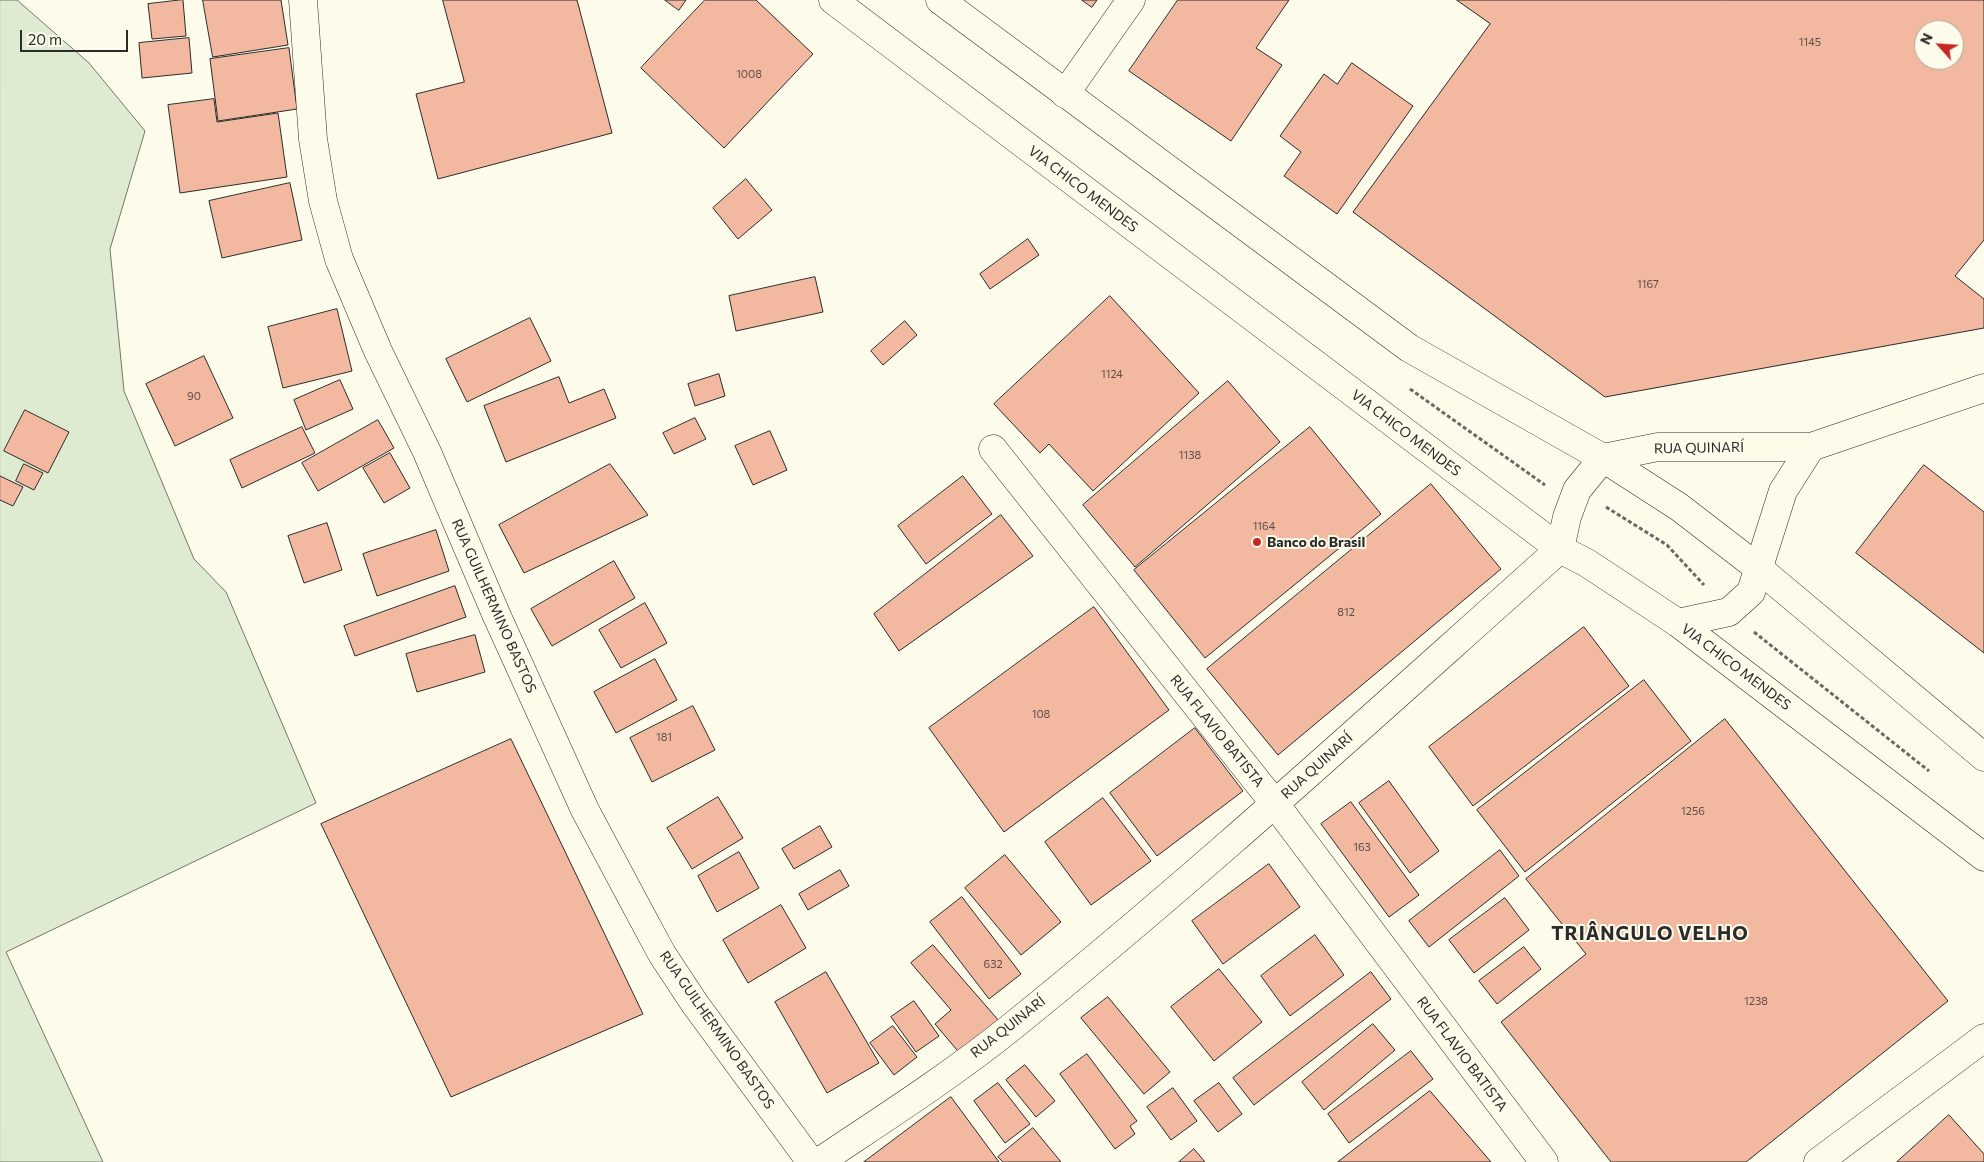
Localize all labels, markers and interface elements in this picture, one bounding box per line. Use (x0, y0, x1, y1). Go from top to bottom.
scale bar (22, 20, 130, 52)
north arrow (1914, 20, 1964, 70)
text: 20 m (28, 30, 62, 48)
text: N (1916, 30, 1936, 47)
house number: 1145 (1799, 35, 1821, 49)
house number: 1008 (736, 67, 762, 81)
street label: VIA CHICO MENDES (1025, 142, 1141, 236)
house number: 1167 (1637, 277, 1659, 291)
house number: 1124 (1101, 367, 1123, 381)
street label: VIA CHICO MENDES (1348, 386, 1464, 480)
house number: 90 (187, 389, 201, 403)
street label: RUA QUINARÍ (1654, 439, 1744, 457)
house number: 1138 (1179, 448, 1201, 462)
street label: RUA GUILHERMINO BASTOS (448, 516, 540, 696)
house number: 1164 (1253, 519, 1275, 533)
place label: Banco do Brasil (1267, 534, 1365, 550)
marker: Banco do Brasil (1251, 536, 1263, 548)
house number: 812 (1337, 605, 1355, 619)
street label: VIA CHICO MENDES (1678, 620, 1794, 714)
street label: RUA FLAVIO BATISTA (1167, 672, 1267, 790)
house number: 108 (1032, 707, 1050, 721)
house number: 181 (656, 730, 672, 744)
street label: RUA QUINARÍ (1278, 730, 1356, 802)
house number: 1256 (1681, 804, 1705, 818)
house number: 163 (1353, 840, 1371, 854)
district label: TRIÂNGULO VELHO (1549, 923, 1751, 945)
street label: RUA GUILHERMINO BASTOS (656, 948, 778, 1112)
house number: 632 (984, 957, 1002, 971)
street label: RUA QUINARÍ (967, 993, 1049, 1061)
street label: RUA FLAVIO BATISTA (1413, 993, 1511, 1115)
house number: 1238 (1744, 994, 1768, 1008)

